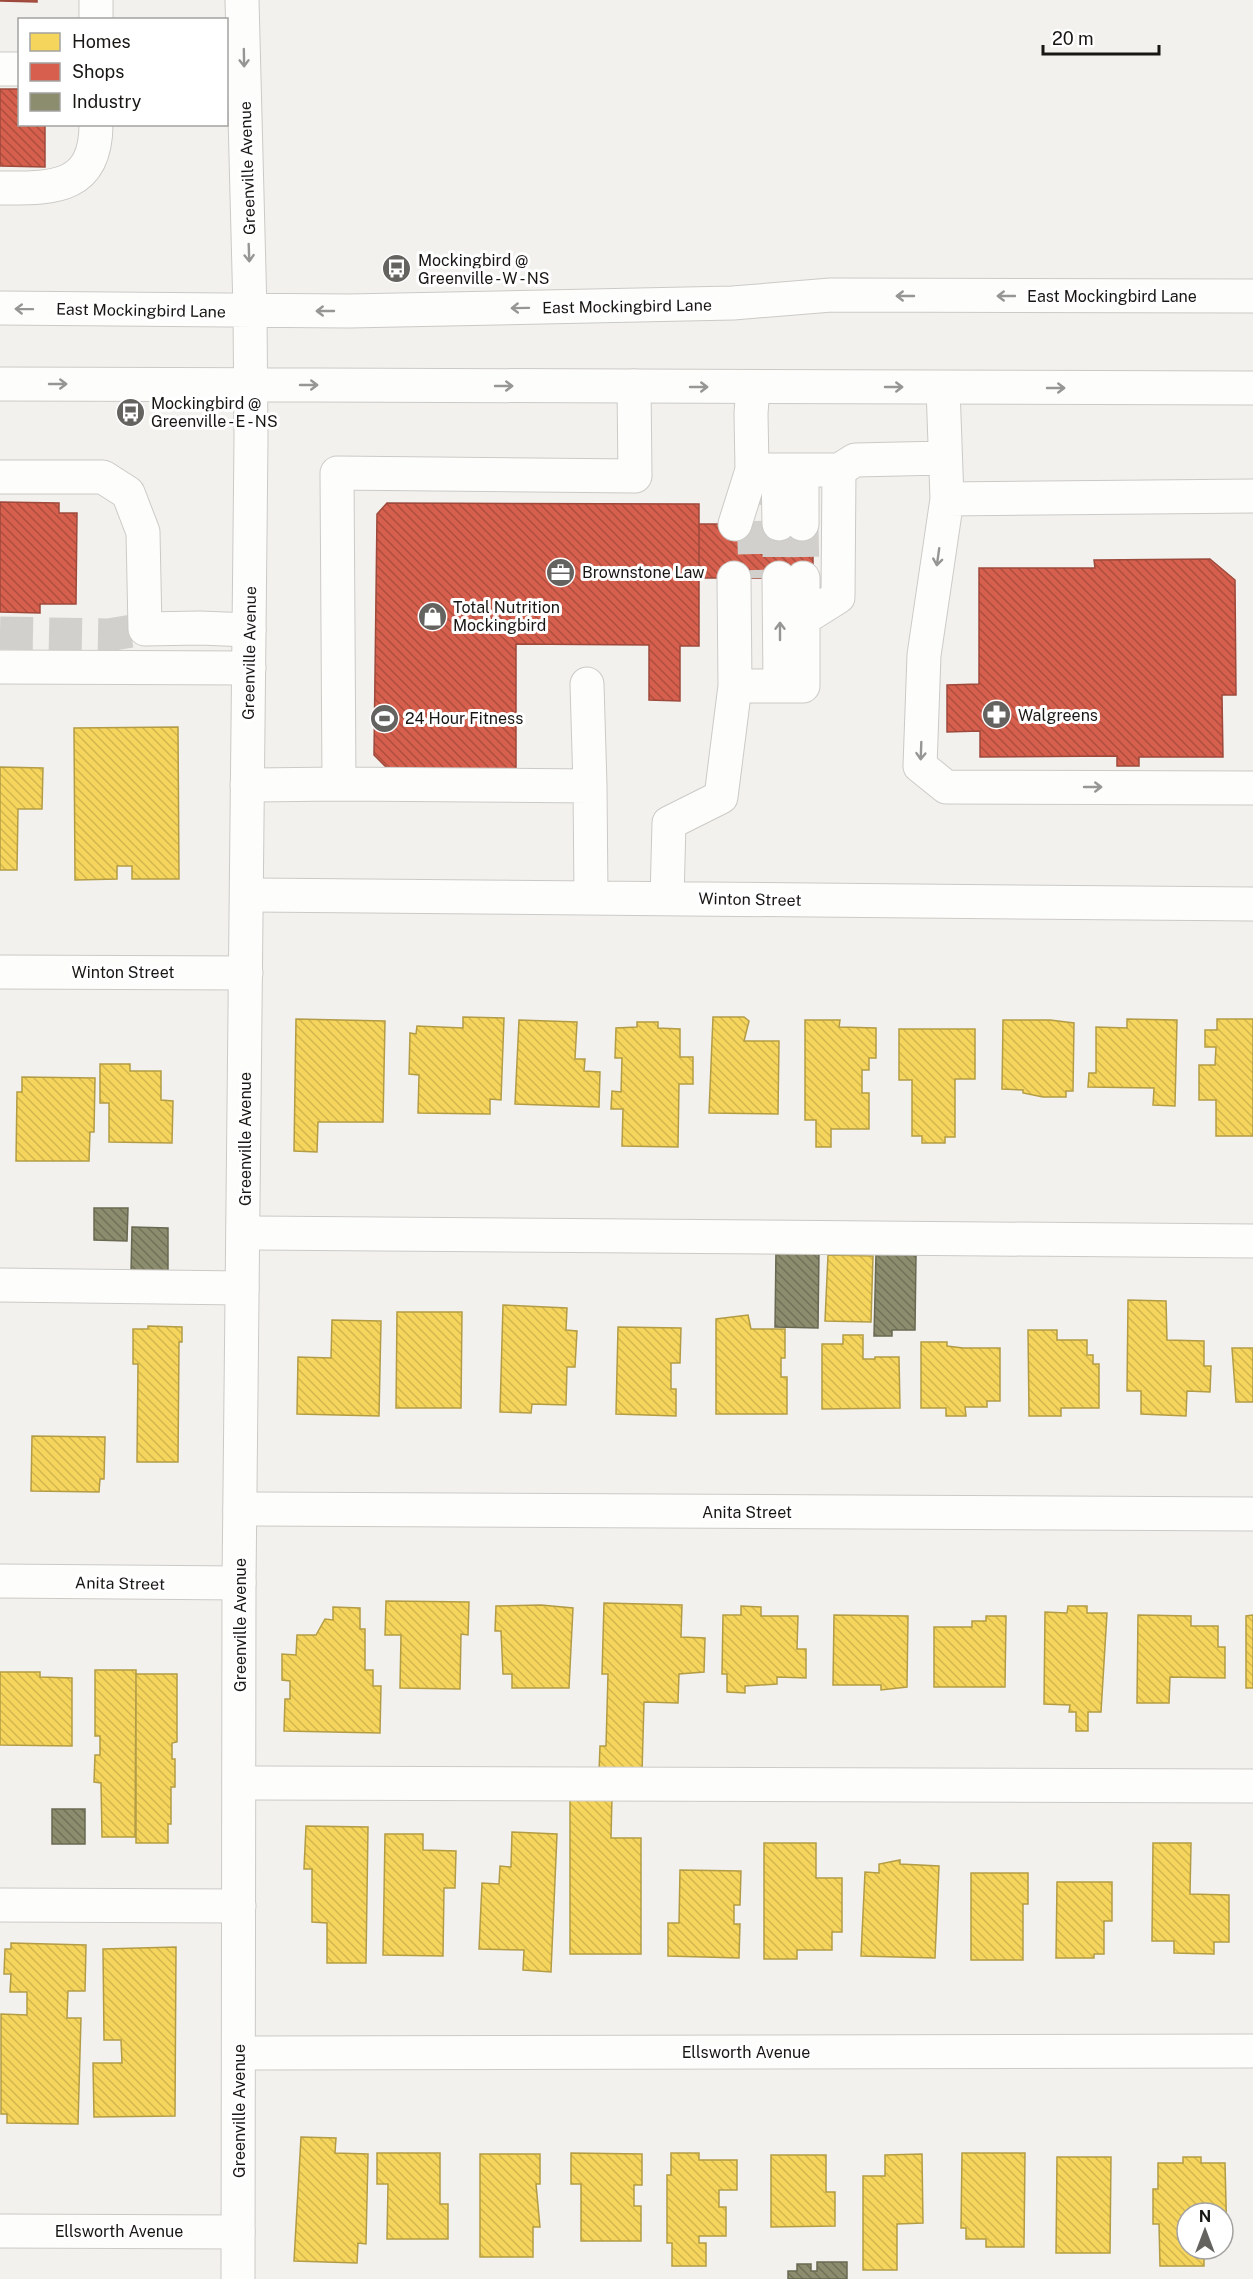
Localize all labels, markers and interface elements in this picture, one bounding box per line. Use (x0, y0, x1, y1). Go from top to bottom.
legend (18, 18, 228, 126)
scale bar (1043, 18, 1158, 56)
text: 20 m (1052, 28, 1094, 49)
text: Homes (72, 31, 131, 52)
one-way arrow (238, 48, 249, 68)
text: Shops (72, 61, 124, 82)
text: Industry (72, 91, 142, 112)
street label: Greenville Avenue (236, 101, 259, 235)
one-way arrow (243, 243, 255, 263)
place label: Mockingbird @ Greenville - W - NS (418, 251, 550, 288)
bus stop icon: Mockingbird @ Greenville - W - NS (381, 253, 413, 285)
street label: East Mockingbird Lane (1027, 287, 1197, 306)
one-way arrow (895, 290, 915, 301)
one-way arrow (996, 290, 1016, 302)
street label: East Mockingbird Lane (542, 296, 712, 317)
street label: East Mockingbird Lane (56, 300, 226, 321)
one-way arrow (511, 302, 531, 314)
one-way arrow (14, 303, 34, 315)
one-way arrow (316, 305, 336, 317)
one-way arrow (48, 378, 68, 390)
one-way arrow (298, 379, 318, 391)
one-way arrow (493, 380, 513, 392)
one-way arrow (688, 381, 708, 393)
one-way arrow (883, 381, 903, 393)
one-way arrow (1045, 382, 1065, 394)
place label: Mockingbird @ Greenville - E - NS (151, 394, 278, 431)
bus stop icon: Mockingbird @ Greenville - E - NS (114, 396, 146, 428)
one-way arrow (933, 547, 944, 567)
office icon: Brownstone Law (545, 556, 577, 588)
place label: Brownstone Law (582, 563, 705, 582)
street label: Greenville Avenue (239, 586, 260, 720)
place label: Total Nutrition Mockingbird (453, 598, 560, 635)
shop icon: Total Nutrition Mockingbird (416, 600, 448, 632)
one-way arrow (774, 622, 786, 642)
pharmacy icon: Walgreens (981, 699, 1013, 731)
sports icon: 24 Hour Fitness (368, 702, 400, 734)
place label: Walgreens (1018, 706, 1098, 725)
place label: 24 Hour Fitness (405, 709, 523, 728)
one-way arrow (915, 741, 926, 761)
one-way arrow (1082, 781, 1102, 793)
street label: Winton Street (698, 889, 802, 910)
street label: Winton Street (71, 963, 175, 982)
street label: Greenville Avenue (236, 1072, 255, 1206)
street label: Anita Street (702, 1503, 792, 1522)
street label: Greenville Avenue (231, 1558, 250, 1692)
street label: Anita Street (75, 1573, 165, 1594)
street label: Ellsworth Avenue (682, 2043, 810, 2062)
street label: Greenville Avenue (230, 2044, 249, 2178)
north arrow (1175, 2201, 1235, 2261)
text: N (1199, 2207, 1211, 2226)
street label: Ellsworth Avenue (55, 2222, 183, 2241)

